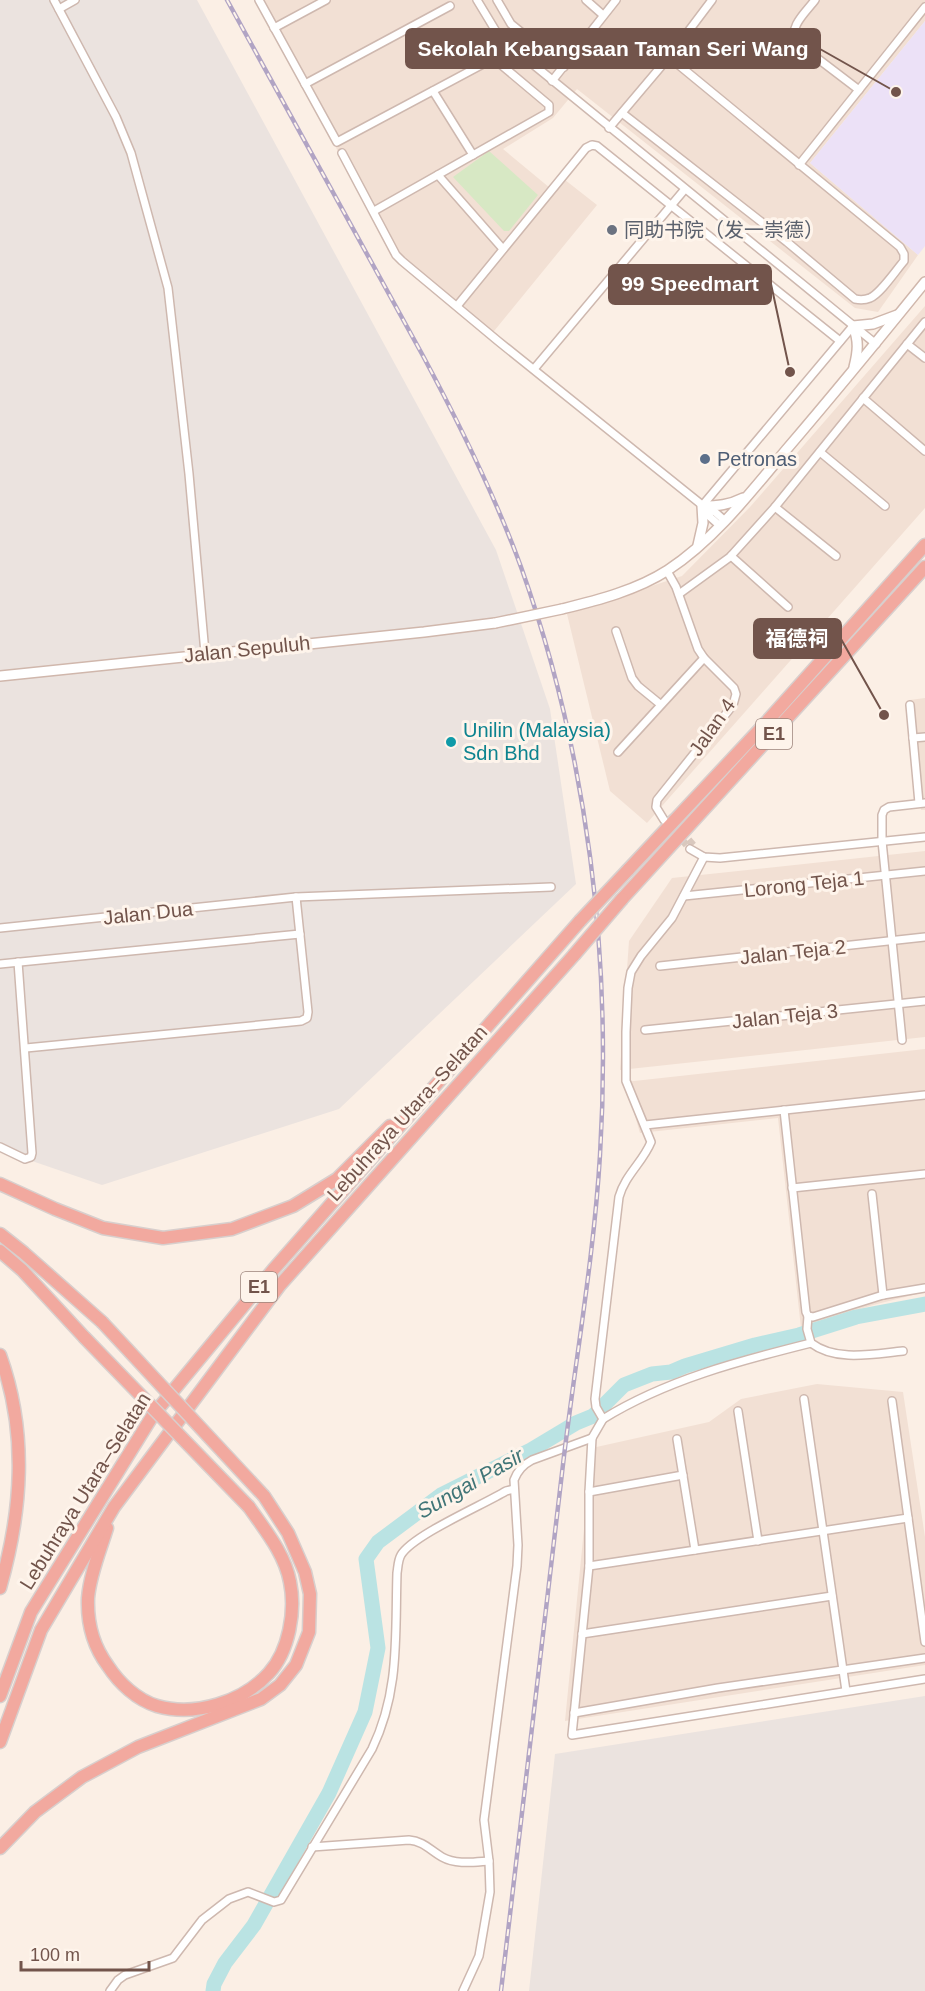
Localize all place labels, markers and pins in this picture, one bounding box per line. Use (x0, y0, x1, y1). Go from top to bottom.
callout: Sekolah Kebangsaan Taman Seri Wang (406, 29, 820, 68)
place label: 同助书院（发一崇德） (624, 219, 824, 241)
marker: 同助书院（发一崇德） (605, 223, 619, 237)
callout: 99 Speedmart (609, 265, 771, 304)
place label: Petronas (717, 448, 797, 470)
marker: Petronas (698, 452, 712, 466)
callout: 福德祠 (754, 619, 841, 658)
place label: Unilin (Malaysia) Sdn Bhd (463, 719, 611, 764)
marker: Unilin (Malaysia) Sdn Bhd (444, 735, 458, 749)

